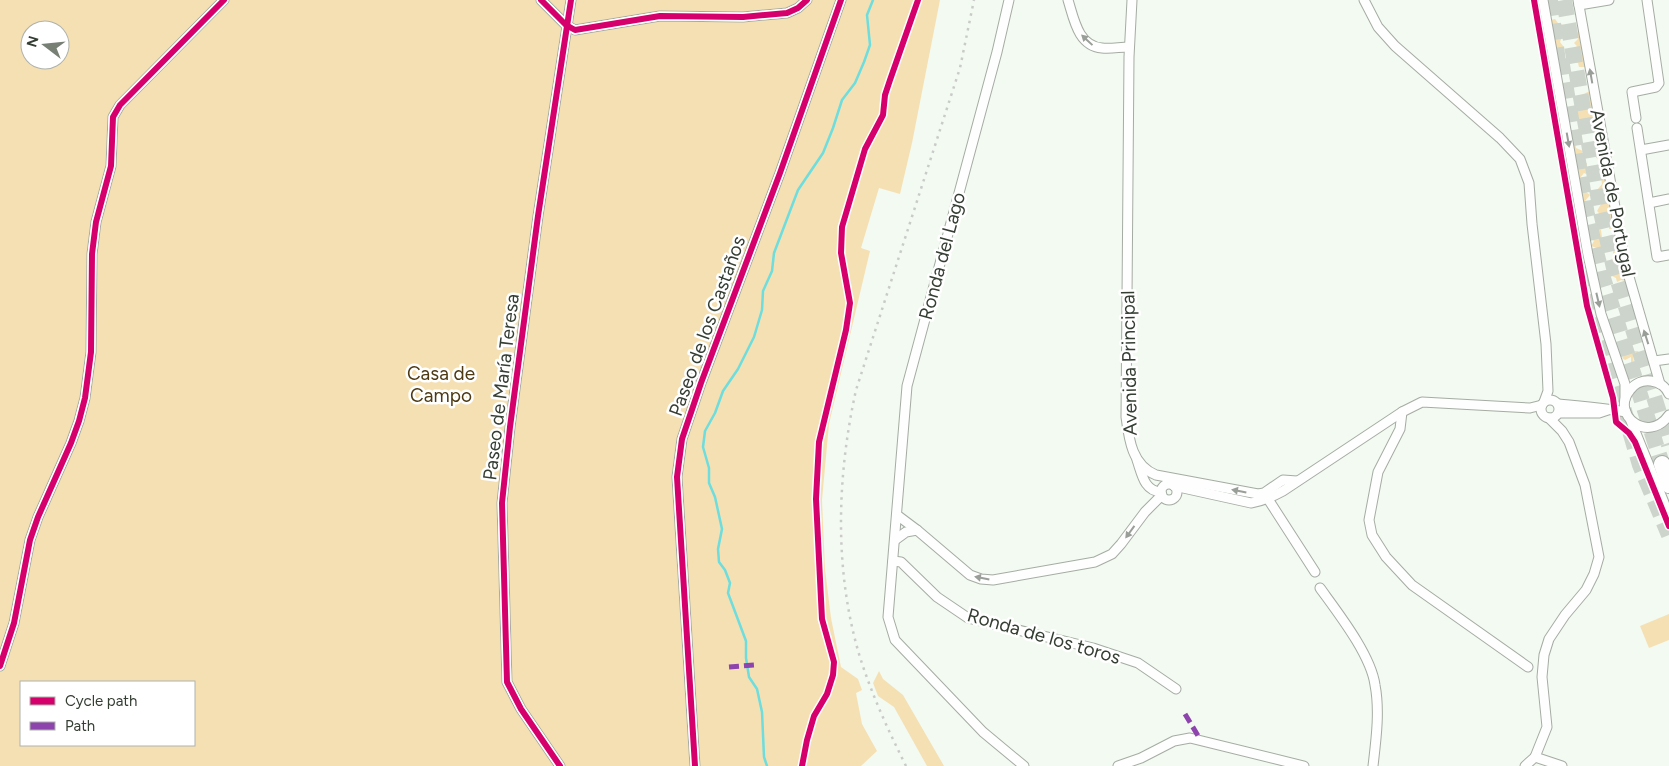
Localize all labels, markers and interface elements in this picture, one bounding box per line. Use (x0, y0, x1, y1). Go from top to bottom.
north arrow (20, 20, 70, 70)
text: N (23, 34, 43, 49)
one-way arrow (1081, 34, 1093, 46)
one-way arrow (1587, 67, 1595, 83)
street label: Avenida de Portugal (1585, 107, 1641, 279)
one-way arrow (1565, 133, 1573, 149)
street label: Ronda del Lago (914, 190, 970, 322)
street label: Paseo de los Castaños (664, 233, 750, 419)
street label: Avenida Principal (1116, 290, 1142, 436)
street label: Paseo de María Teresa (478, 292, 524, 482)
one-way arrow (1594, 292, 1602, 308)
one-way arrow (1641, 330, 1649, 345)
park label: Casa de Campo (407, 362, 475, 407)
one-way arrow (1230, 487, 1246, 495)
one-way arrow (1125, 525, 1135, 539)
one-way arrow (973, 573, 989, 581)
street label: Ronda de los toros (965, 603, 1123, 669)
legend (20, 681, 195, 746)
text: Cycle path (65, 692, 137, 710)
text: Path (65, 717, 95, 735)

